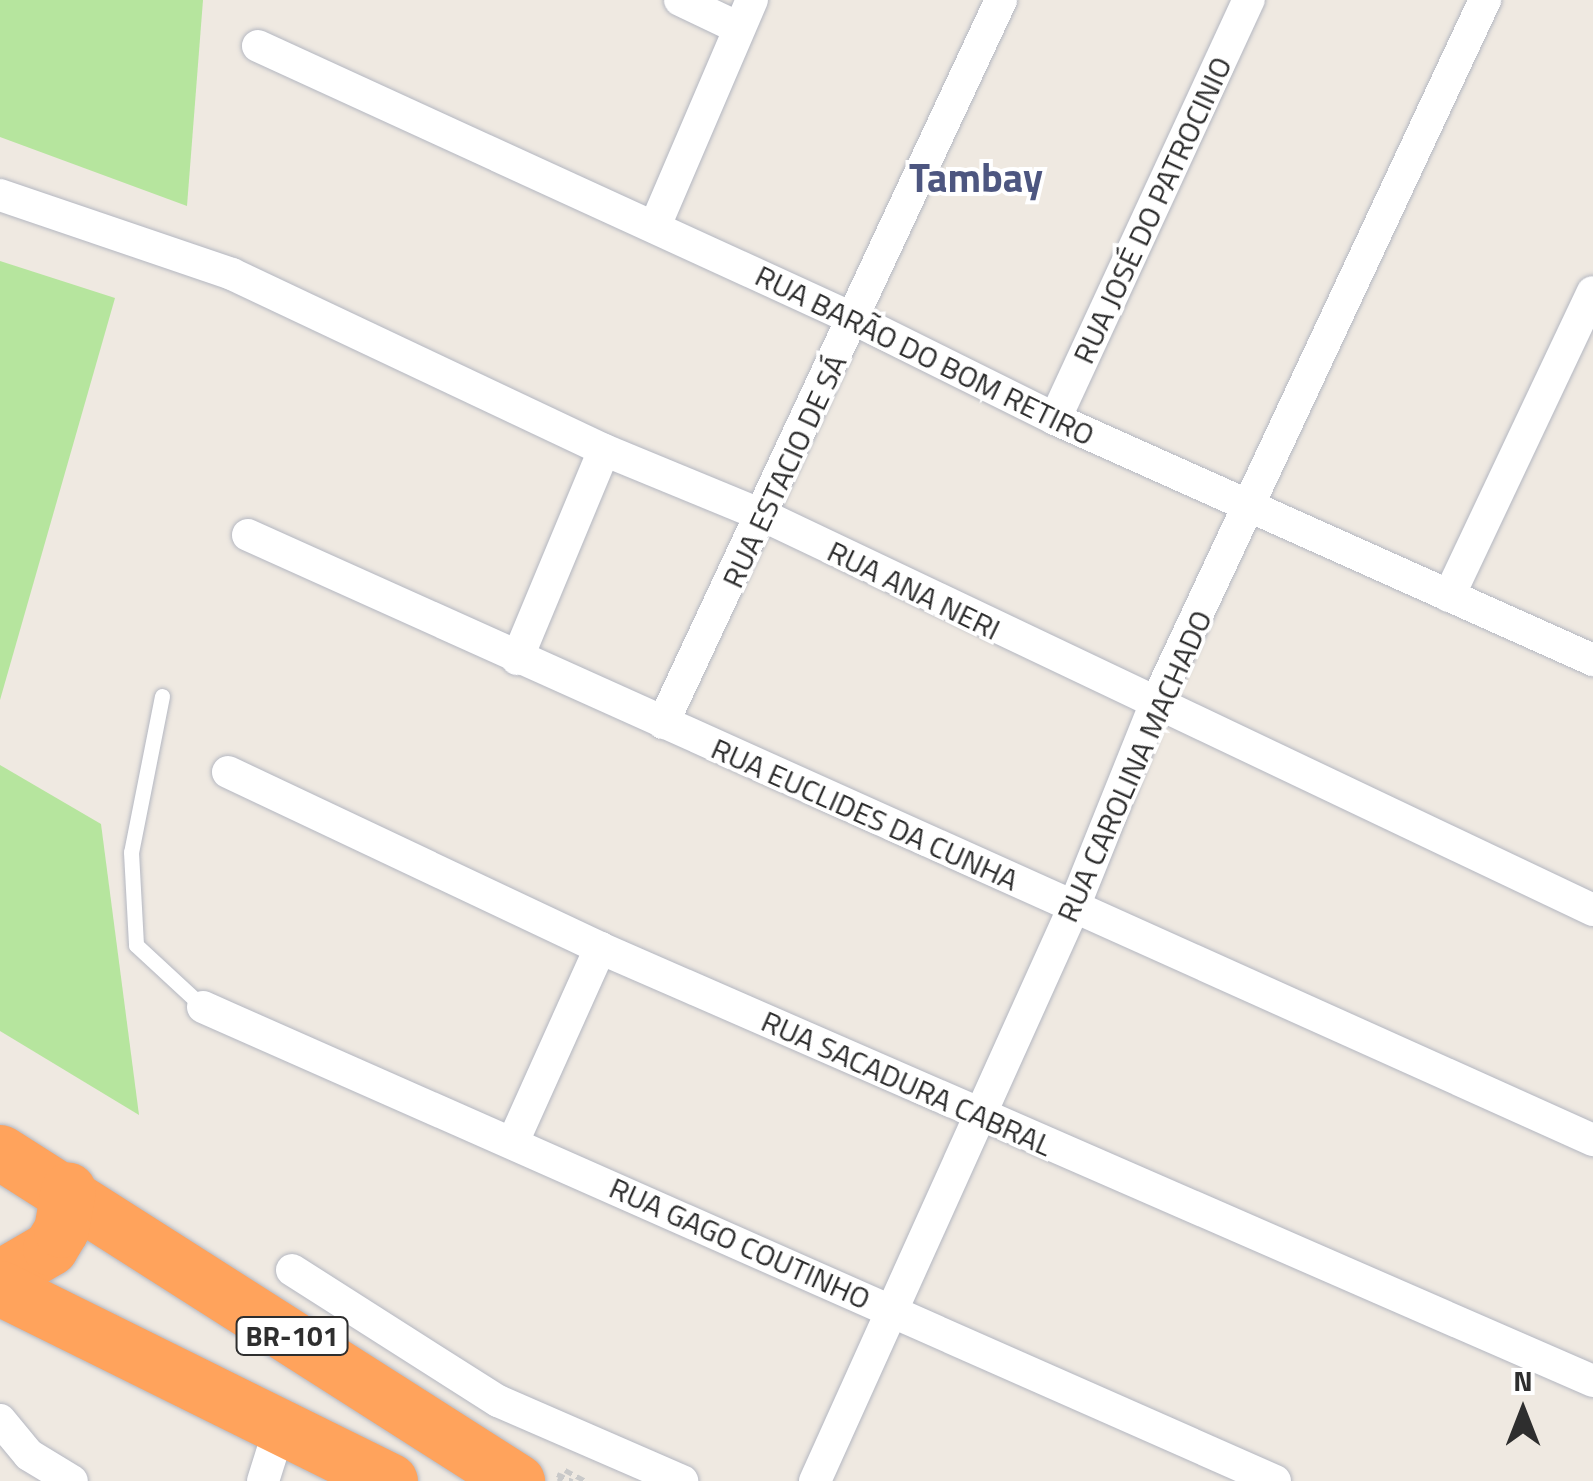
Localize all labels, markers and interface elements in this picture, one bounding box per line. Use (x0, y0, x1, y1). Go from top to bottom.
street label: RUA JOSÉ DO PATROCINIO (1065, 51, 1239, 369)
district label: Tambay (909, 154, 1043, 202)
street label: RUA BARÃO DO BOM RETIRO (750, 257, 1100, 453)
street label: RUA ESTACIO DE SÁ (714, 349, 854, 593)
street label: RUA ANA NERI (822, 533, 1006, 647)
street label: RUA CAROLINA MACHADO (1049, 605, 1219, 927)
street label: RUA EUCLIDES DA CUNHA (706, 730, 1024, 898)
street label: RUA SACADURA CABRAL (756, 1003, 1058, 1163)
street label: RUA GAGO COUTINHO (604, 1169, 876, 1317)
road number: BR-101 (234, 1313, 350, 1359)
text: N (1513, 1359, 1533, 1402)
north arrow (1473, 1361, 1573, 1461)

